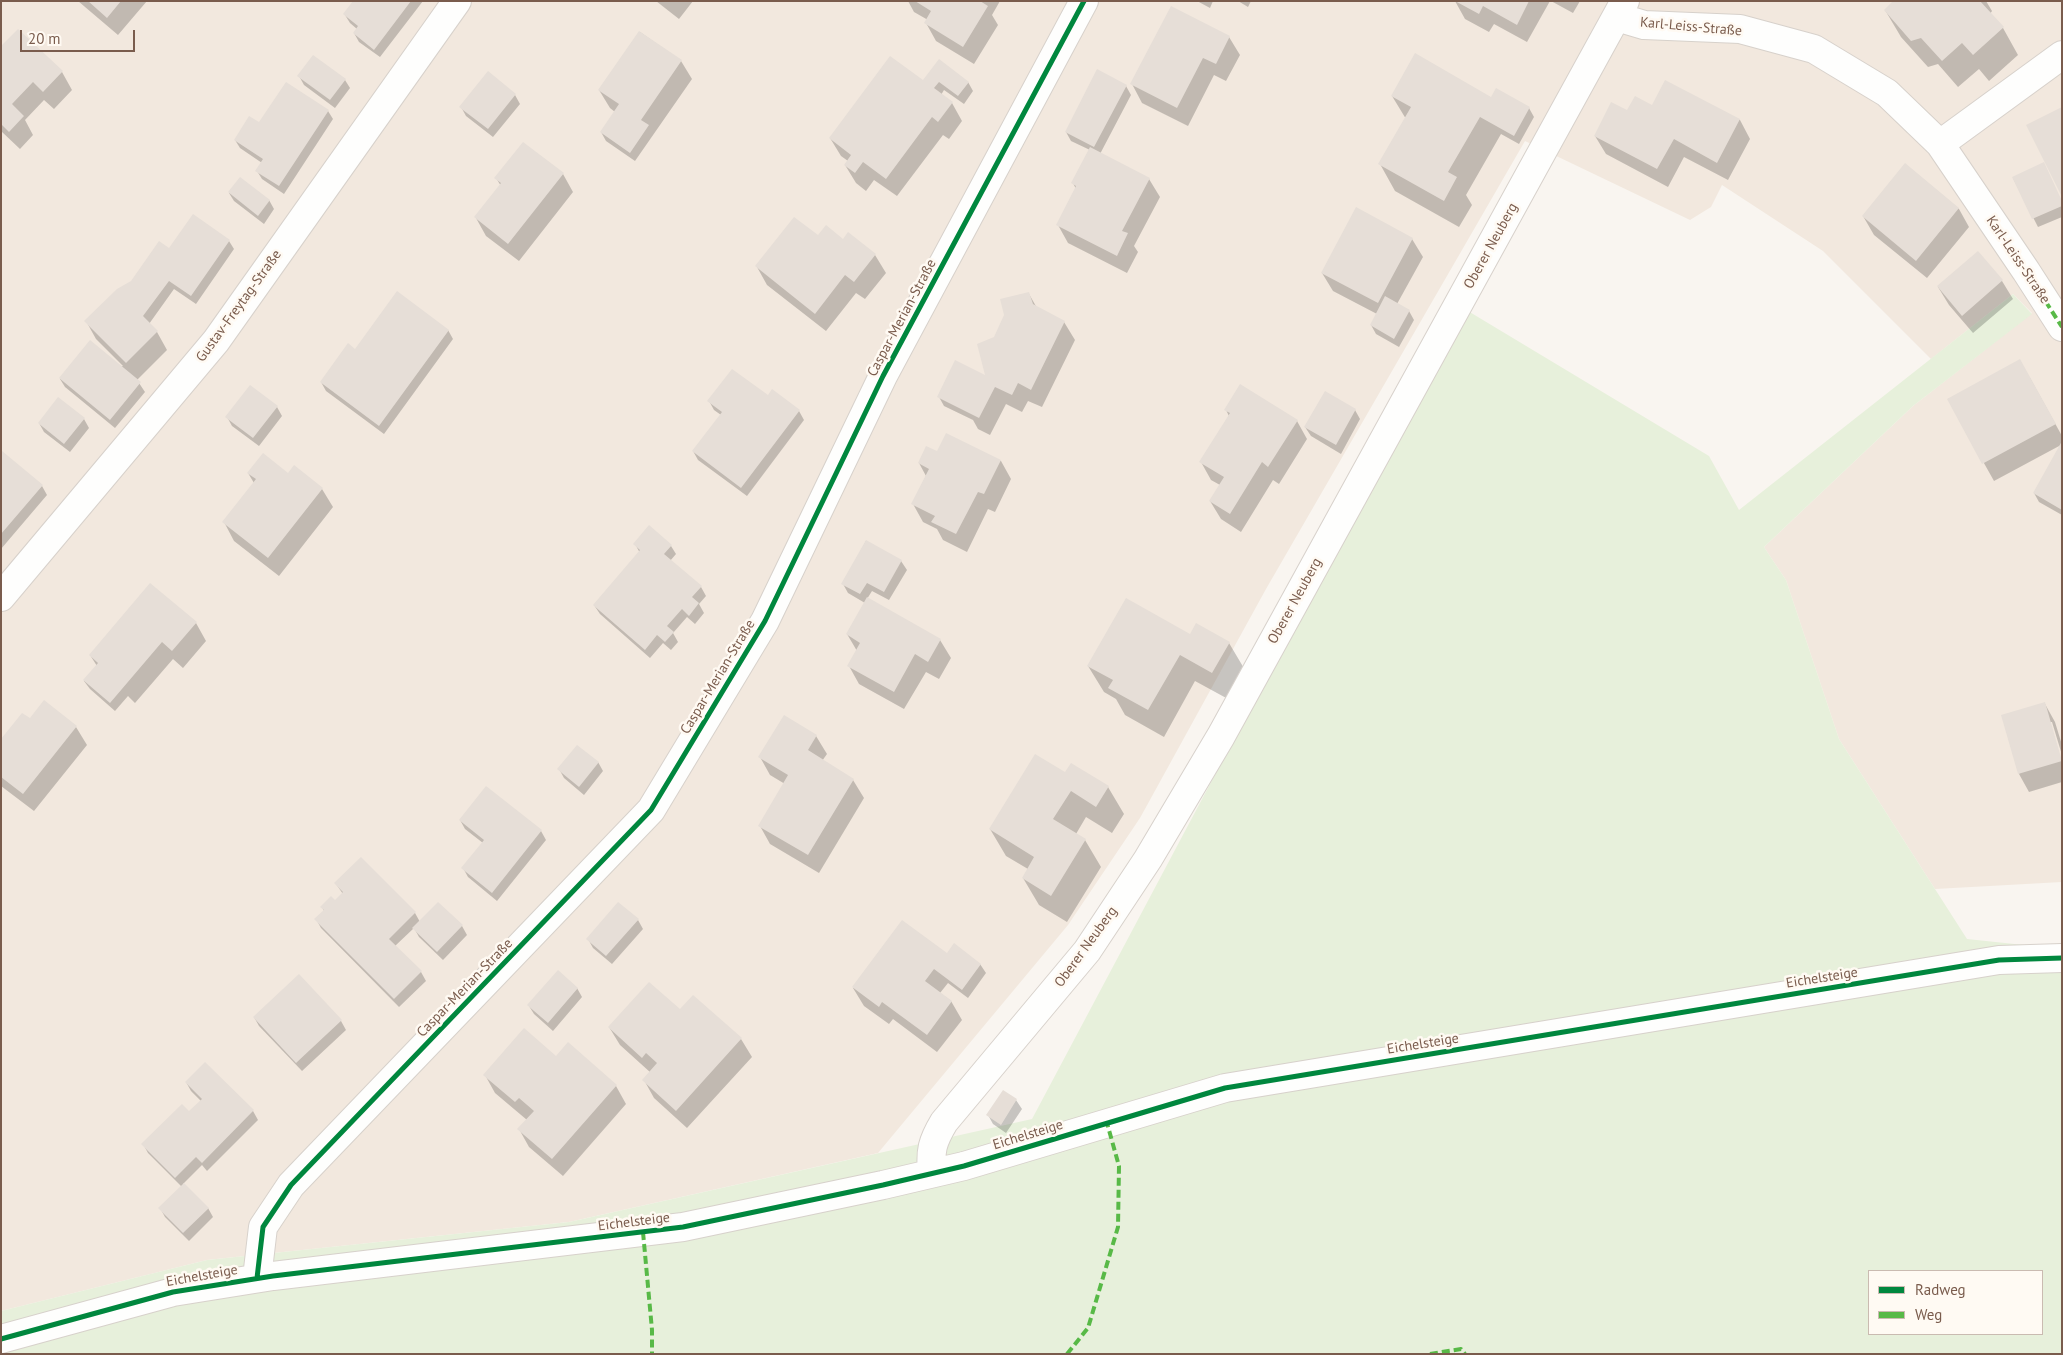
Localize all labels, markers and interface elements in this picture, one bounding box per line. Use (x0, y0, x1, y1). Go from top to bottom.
street label: Karl-Leiss-Straße (1639, 14, 1743, 40)
scale bar (22, 20, 138, 52)
text: 20 m (28, 29, 61, 48)
street label: Oberer Neuberg (1460, 200, 1522, 292)
street label: Karl-Leiss-Straße (1982, 213, 2054, 307)
street label: Gustav-Freytag-Straße (193, 247, 285, 365)
street label: Caspar-Merian-Straße (864, 256, 940, 380)
street label: Oberer Neuberg (1264, 555, 1326, 647)
street label: Caspar-Merian-Straße (677, 617, 759, 737)
street label: Oberer Neuberg (1051, 903, 1121, 991)
street label: Caspar-Merian-Straße (414, 935, 516, 1041)
street label: Eichelsteige (1785, 964, 1859, 992)
street label: Eichelsteige (1386, 1030, 1460, 1058)
street label: Eichelsteige (991, 1116, 1065, 1154)
street label: Eichelsteige (597, 1209, 671, 1235)
street label: Eichelsteige (165, 1261, 239, 1291)
legend (1868, 1270, 2043, 1335)
text: Radweg (1915, 1280, 1966, 1299)
text: Weg (1915, 1305, 1942, 1324)

